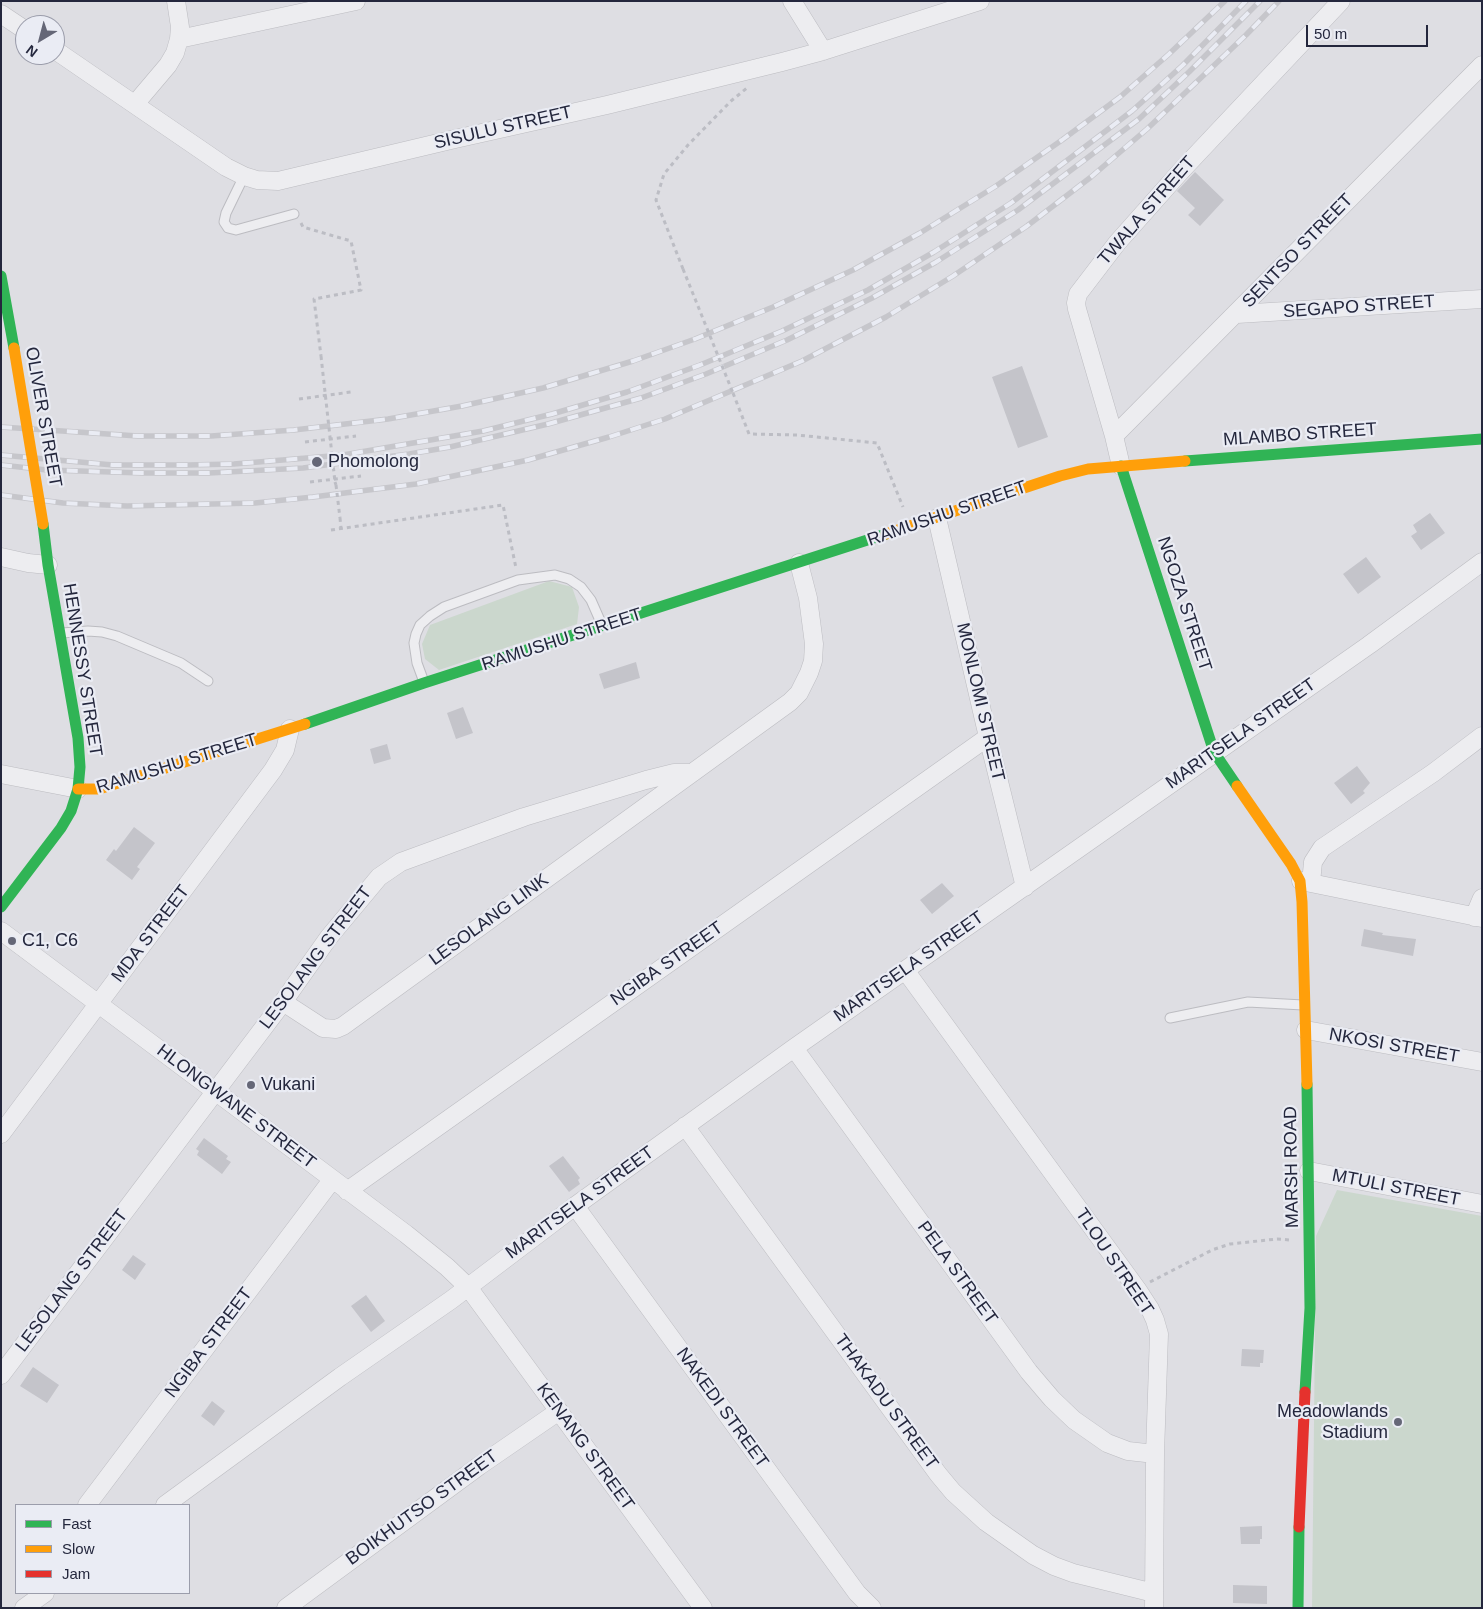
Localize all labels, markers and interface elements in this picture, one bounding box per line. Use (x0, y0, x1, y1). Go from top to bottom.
north arrow (15, 15, 65, 65)
scale bar (1308, 15, 1430, 47)
text: 50 m (1314, 25, 1347, 42)
text: N (23, 42, 40, 61)
street label: SISULU STREET (432, 102, 574, 154)
street label: TWALA STREET (1094, 152, 1200, 270)
street label: SENTSO STREET (1238, 190, 1358, 312)
street label: SEGAPO STREET (1282, 291, 1436, 323)
street label: OLIVER STREET (20, 345, 66, 489)
street label: MLAMBO STREET (1222, 419, 1378, 451)
place label: Phomolong (328, 451, 419, 473)
marker: Phomolong (310, 455, 324, 469)
street label: RAMUSHU STREET (865, 477, 1029, 551)
street label: NGOZA STREET (1152, 534, 1216, 674)
street label: HENNESSY STREET (58, 582, 106, 758)
street label: RAMUSHU STREET (479, 604, 645, 676)
street label: MONLOMI STREET (951, 621, 1009, 783)
street label: MARITSELA STREET (1162, 674, 1320, 794)
street label: RAMUSHU STREET (94, 729, 260, 799)
street label: LESOLANG LINK (425, 870, 553, 970)
street label: MDA STREET (107, 881, 195, 987)
street label: LESOLANG STREET (255, 882, 377, 1034)
street label: MARITSELA STREET (830, 907, 988, 1027)
street label: NGIBA STREET (607, 917, 727, 1011)
place label: C1, C6 (22, 930, 78, 952)
marker: C1, C6 (6, 935, 18, 947)
street label: NKOSI STREET (1327, 1024, 1461, 1068)
street label: HLONGWANE STREET (152, 1040, 320, 1174)
place label: Vukani (261, 1074, 315, 1096)
marker: Vukani (245, 1079, 257, 1091)
street label: MARSH ROAD (1280, 1106, 1304, 1228)
street label: MARITSELA STREET (502, 1142, 658, 1264)
street label: MTULI STREET (1330, 1165, 1462, 1211)
street label: LESOLANG STREET (11, 1205, 133, 1357)
street label: TLOU STREET (1070, 1205, 1158, 1319)
street label: PELA STREET (912, 1217, 1002, 1329)
street label: NGIBA STREET (161, 1284, 257, 1402)
street label: THAKADU STREET (830, 1330, 942, 1474)
street label: NAKEDI STREET (671, 1344, 773, 1472)
street label: KENANG STREET (532, 1379, 638, 1515)
place label: Meadowlands Stadium (1277, 1401, 1388, 1444)
marker: Meadowlands Stadium (1392, 1416, 1404, 1428)
street label: BOIKHUTSO STREET (342, 1446, 502, 1570)
legend (15, 1504, 190, 1594)
text: Fast (62, 1515, 91, 1532)
text: Slow (62, 1540, 95, 1557)
text: Jam (62, 1565, 90, 1582)

